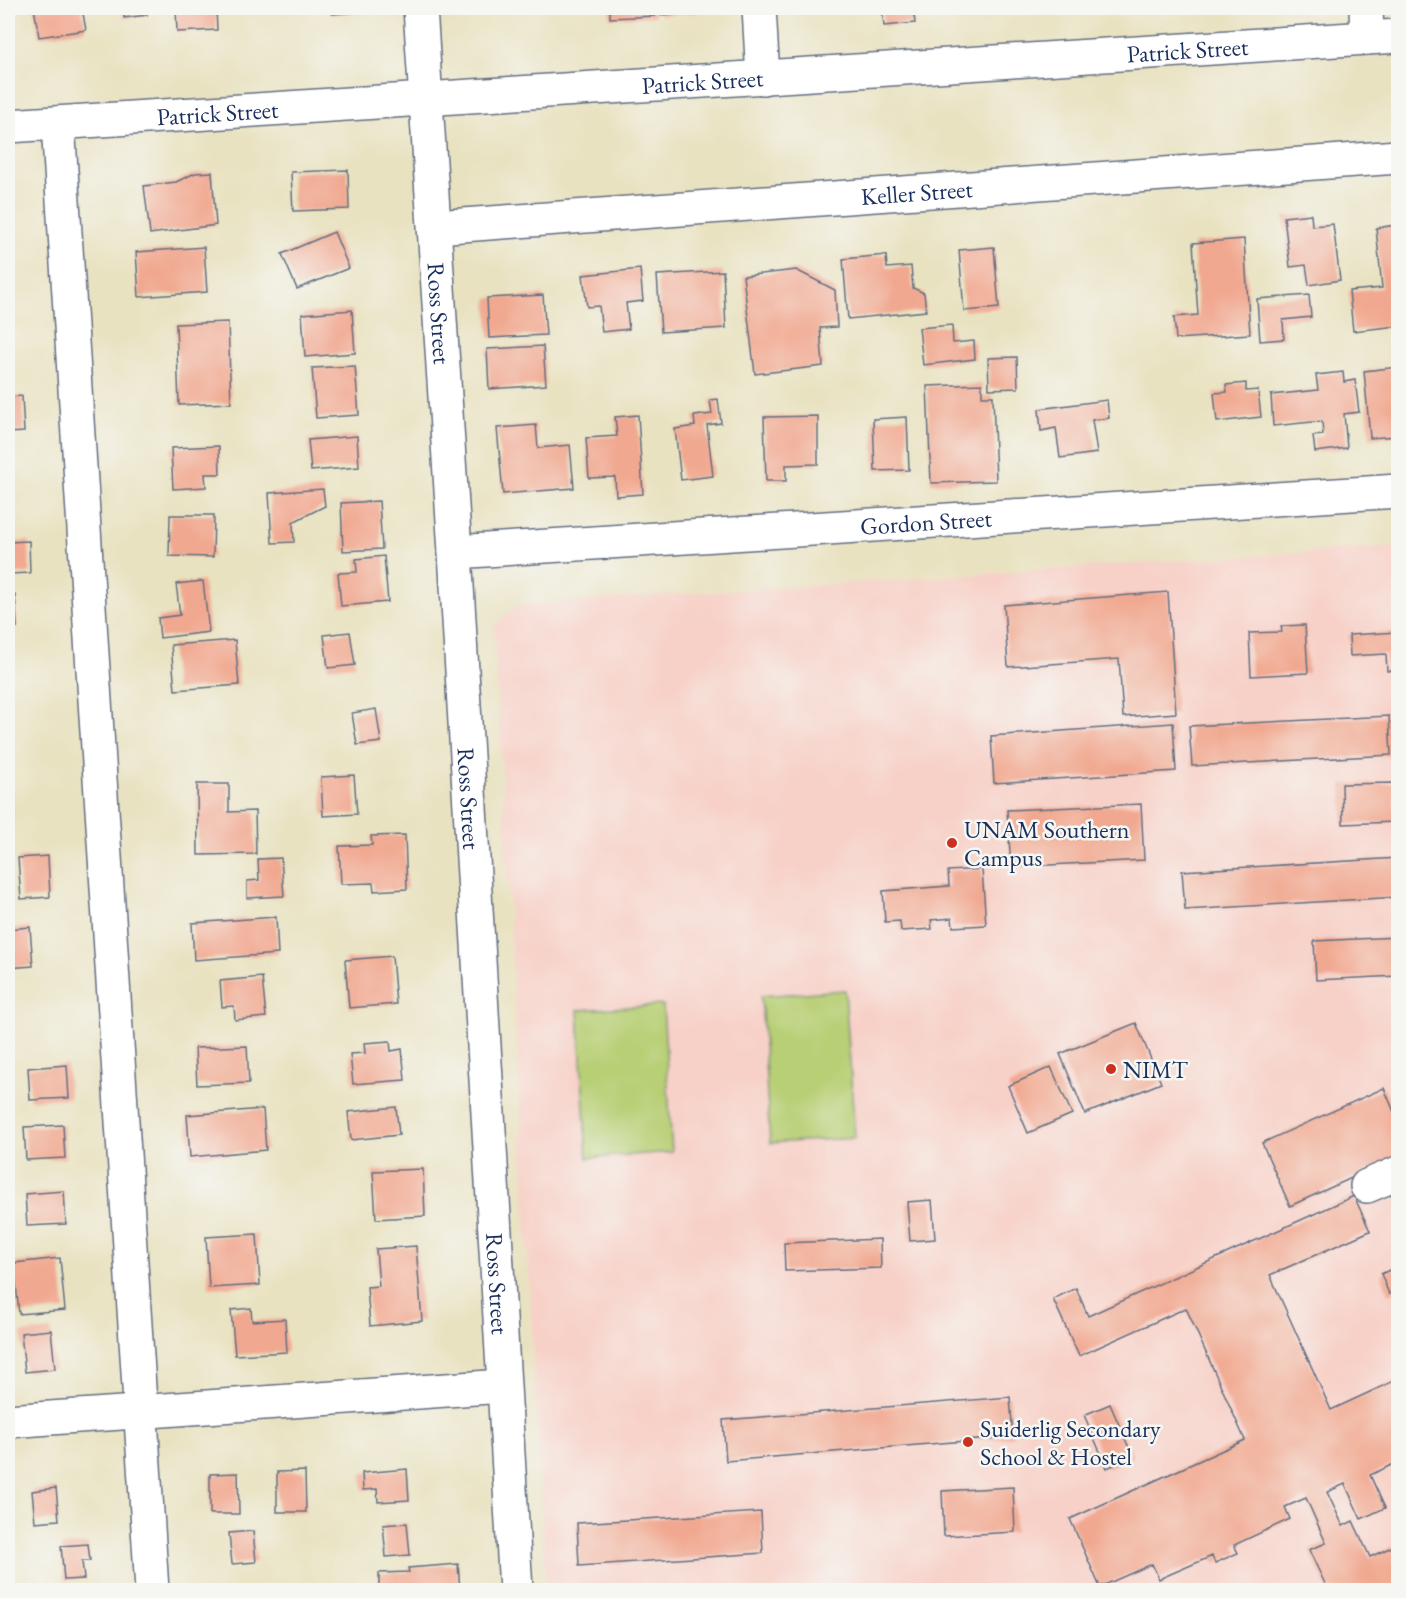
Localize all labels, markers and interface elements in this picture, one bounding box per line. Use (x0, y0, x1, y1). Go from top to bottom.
street label: Patrick Street (1126, 30, 1250, 69)
street label: Patrick Street (641, 62, 765, 100)
street label: Patrick Street (156, 93, 280, 132)
street label: Keller Street (860, 172, 974, 212)
street label: Ross Street (421, 261, 458, 366)
street label: Gordon Street (859, 502, 993, 541)
street label: Ross Street (451, 747, 488, 851)
place label: UNAM Southern Campus (964, 814, 1130, 873)
marker: UNAM Southern Campus (945, 836, 959, 850)
place label: NIMT (1123, 1054, 1189, 1085)
marker: NIMT (1104, 1062, 1118, 1076)
street label: Ross Street (480, 1232, 516, 1336)
place label: Suiderlig Secondary School & Hostel (980, 1413, 1161, 1472)
marker: Suiderlig Secondary School & Hostel (961, 1435, 975, 1449)

